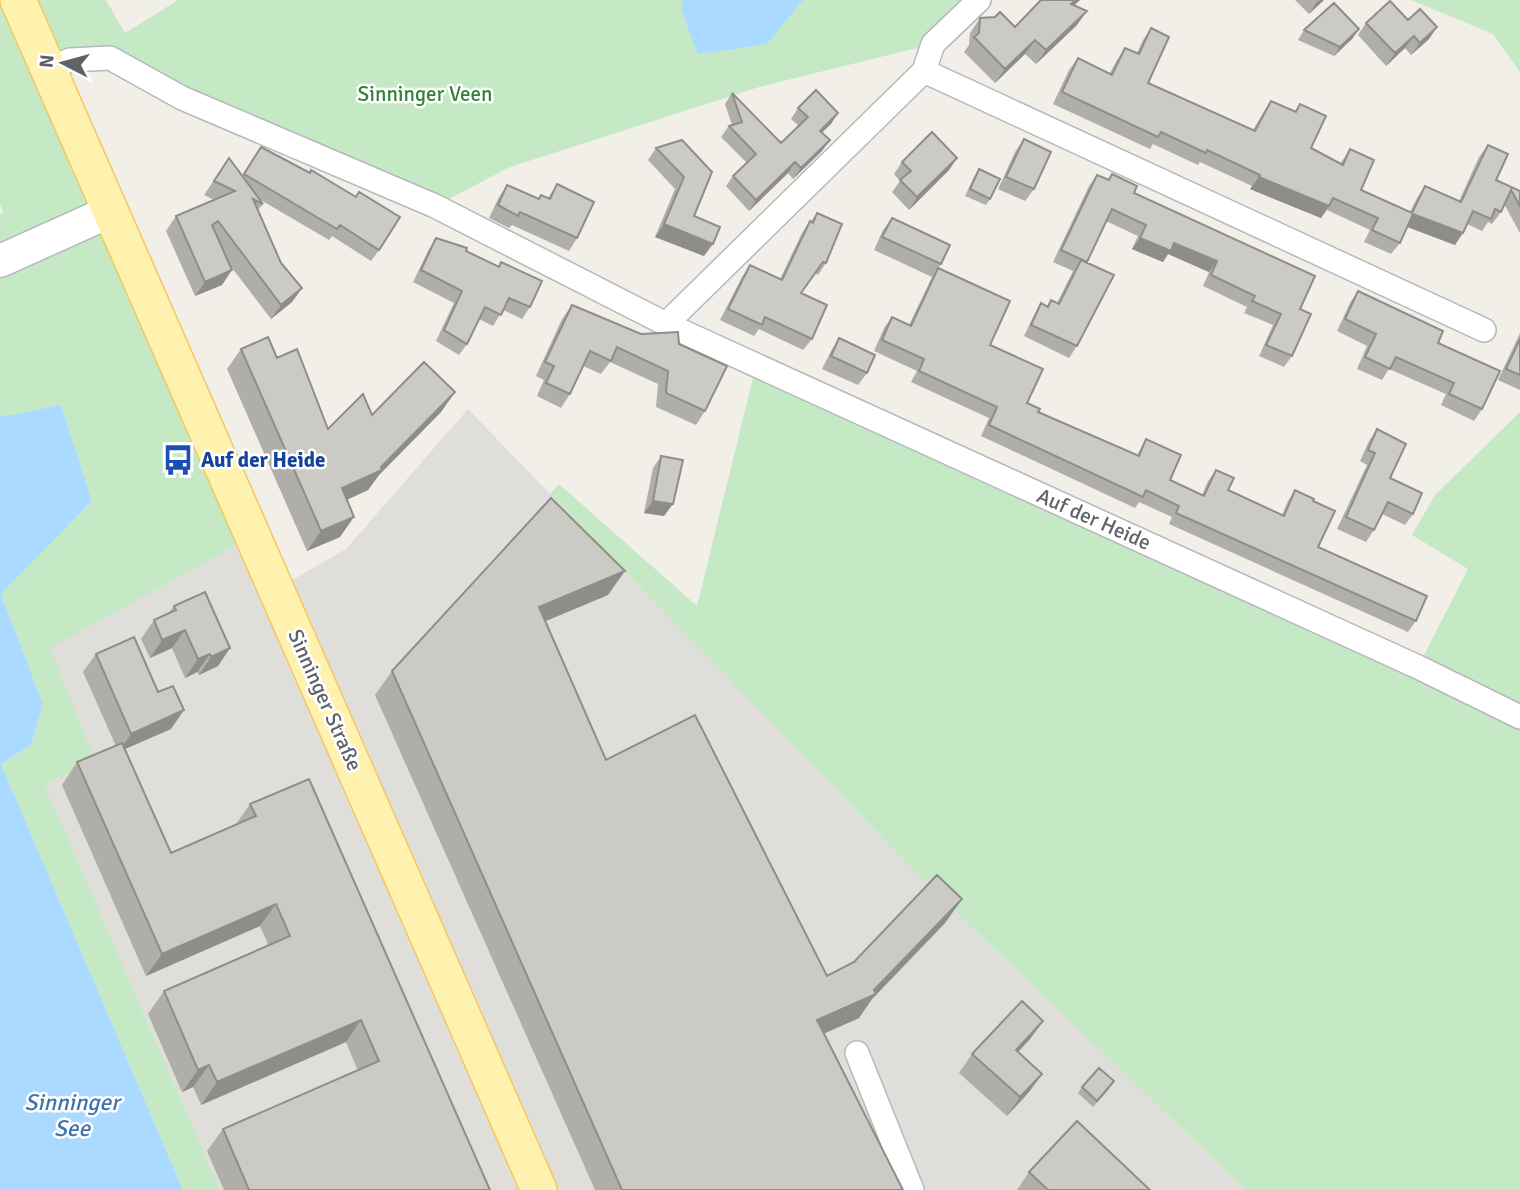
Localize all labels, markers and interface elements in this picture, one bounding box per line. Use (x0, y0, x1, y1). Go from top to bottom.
north arrow (28, 28, 98, 98)
text: N (34, 54, 60, 69)
park label: Sinninger Veen (358, 81, 492, 107)
bus stop icon: Auf der Heide (161, 443, 195, 477)
place label: Auf der Heide (201, 447, 325, 473)
street label: Auf der Heide (1033, 482, 1155, 556)
street label: Sinninger Straße (282, 625, 368, 775)
water label: Sinninger See (24, 1088, 123, 1143)

